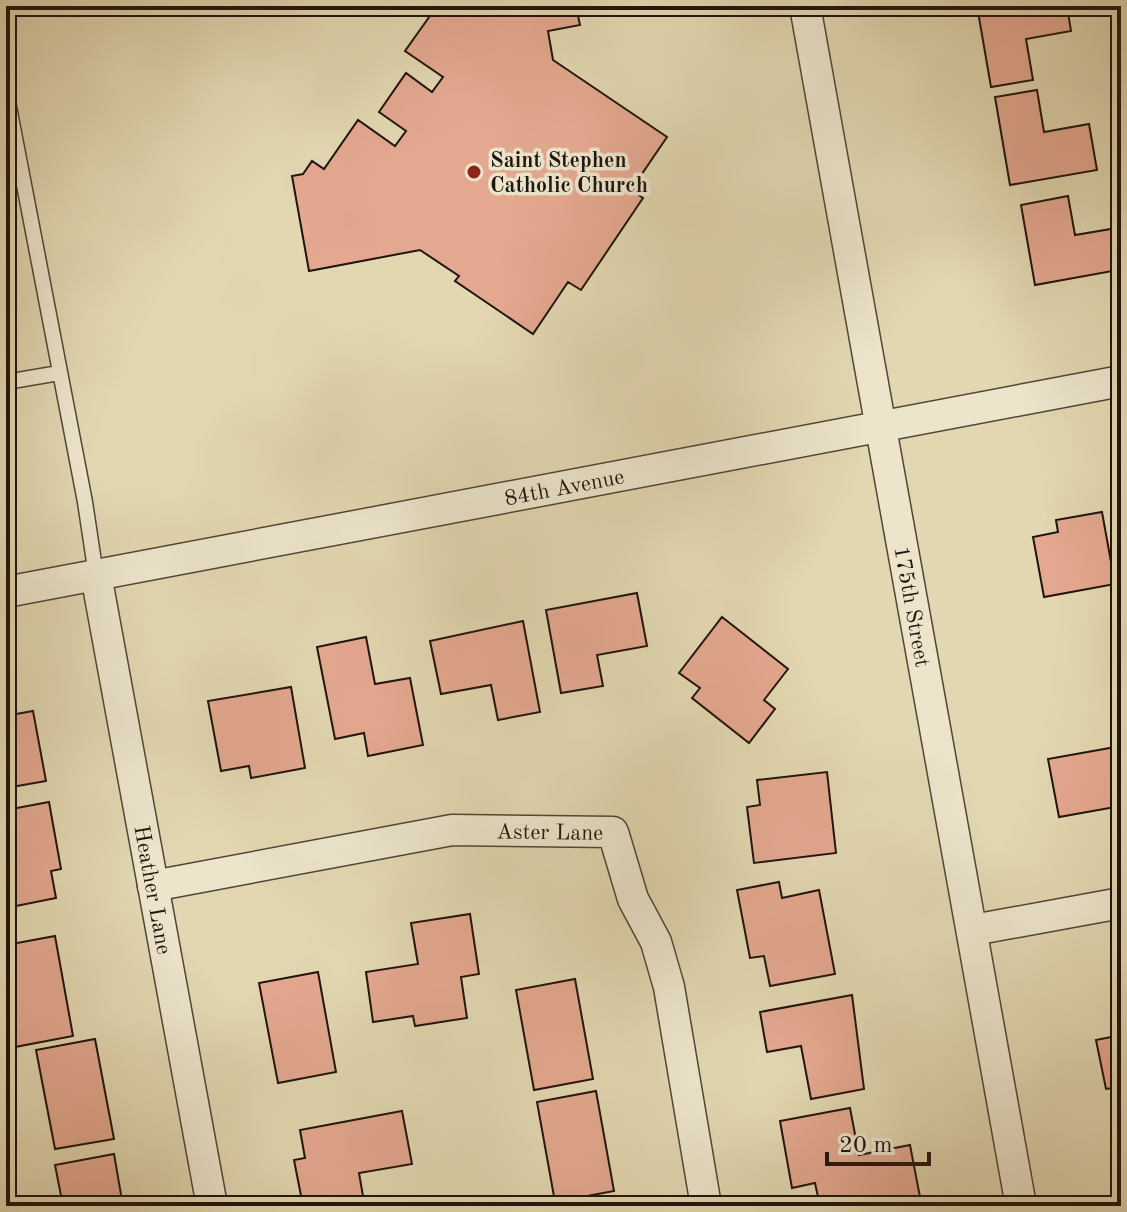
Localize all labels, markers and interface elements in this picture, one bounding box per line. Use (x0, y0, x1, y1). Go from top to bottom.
place label: Saint Stephen Catholic Church (490, 150, 648, 197)
marker: Saint Stephen Catholic Church (465, 163, 483, 181)
street label: 84th Avenue (503, 466, 626, 510)
street label: 175th Street (889, 544, 933, 669)
street label: Aster Lane (496, 822, 603, 845)
street label: Heather Lane (129, 824, 175, 956)
scale bar (827, 1116, 929, 1166)
text: 20 m (839, 1134, 893, 1158)

